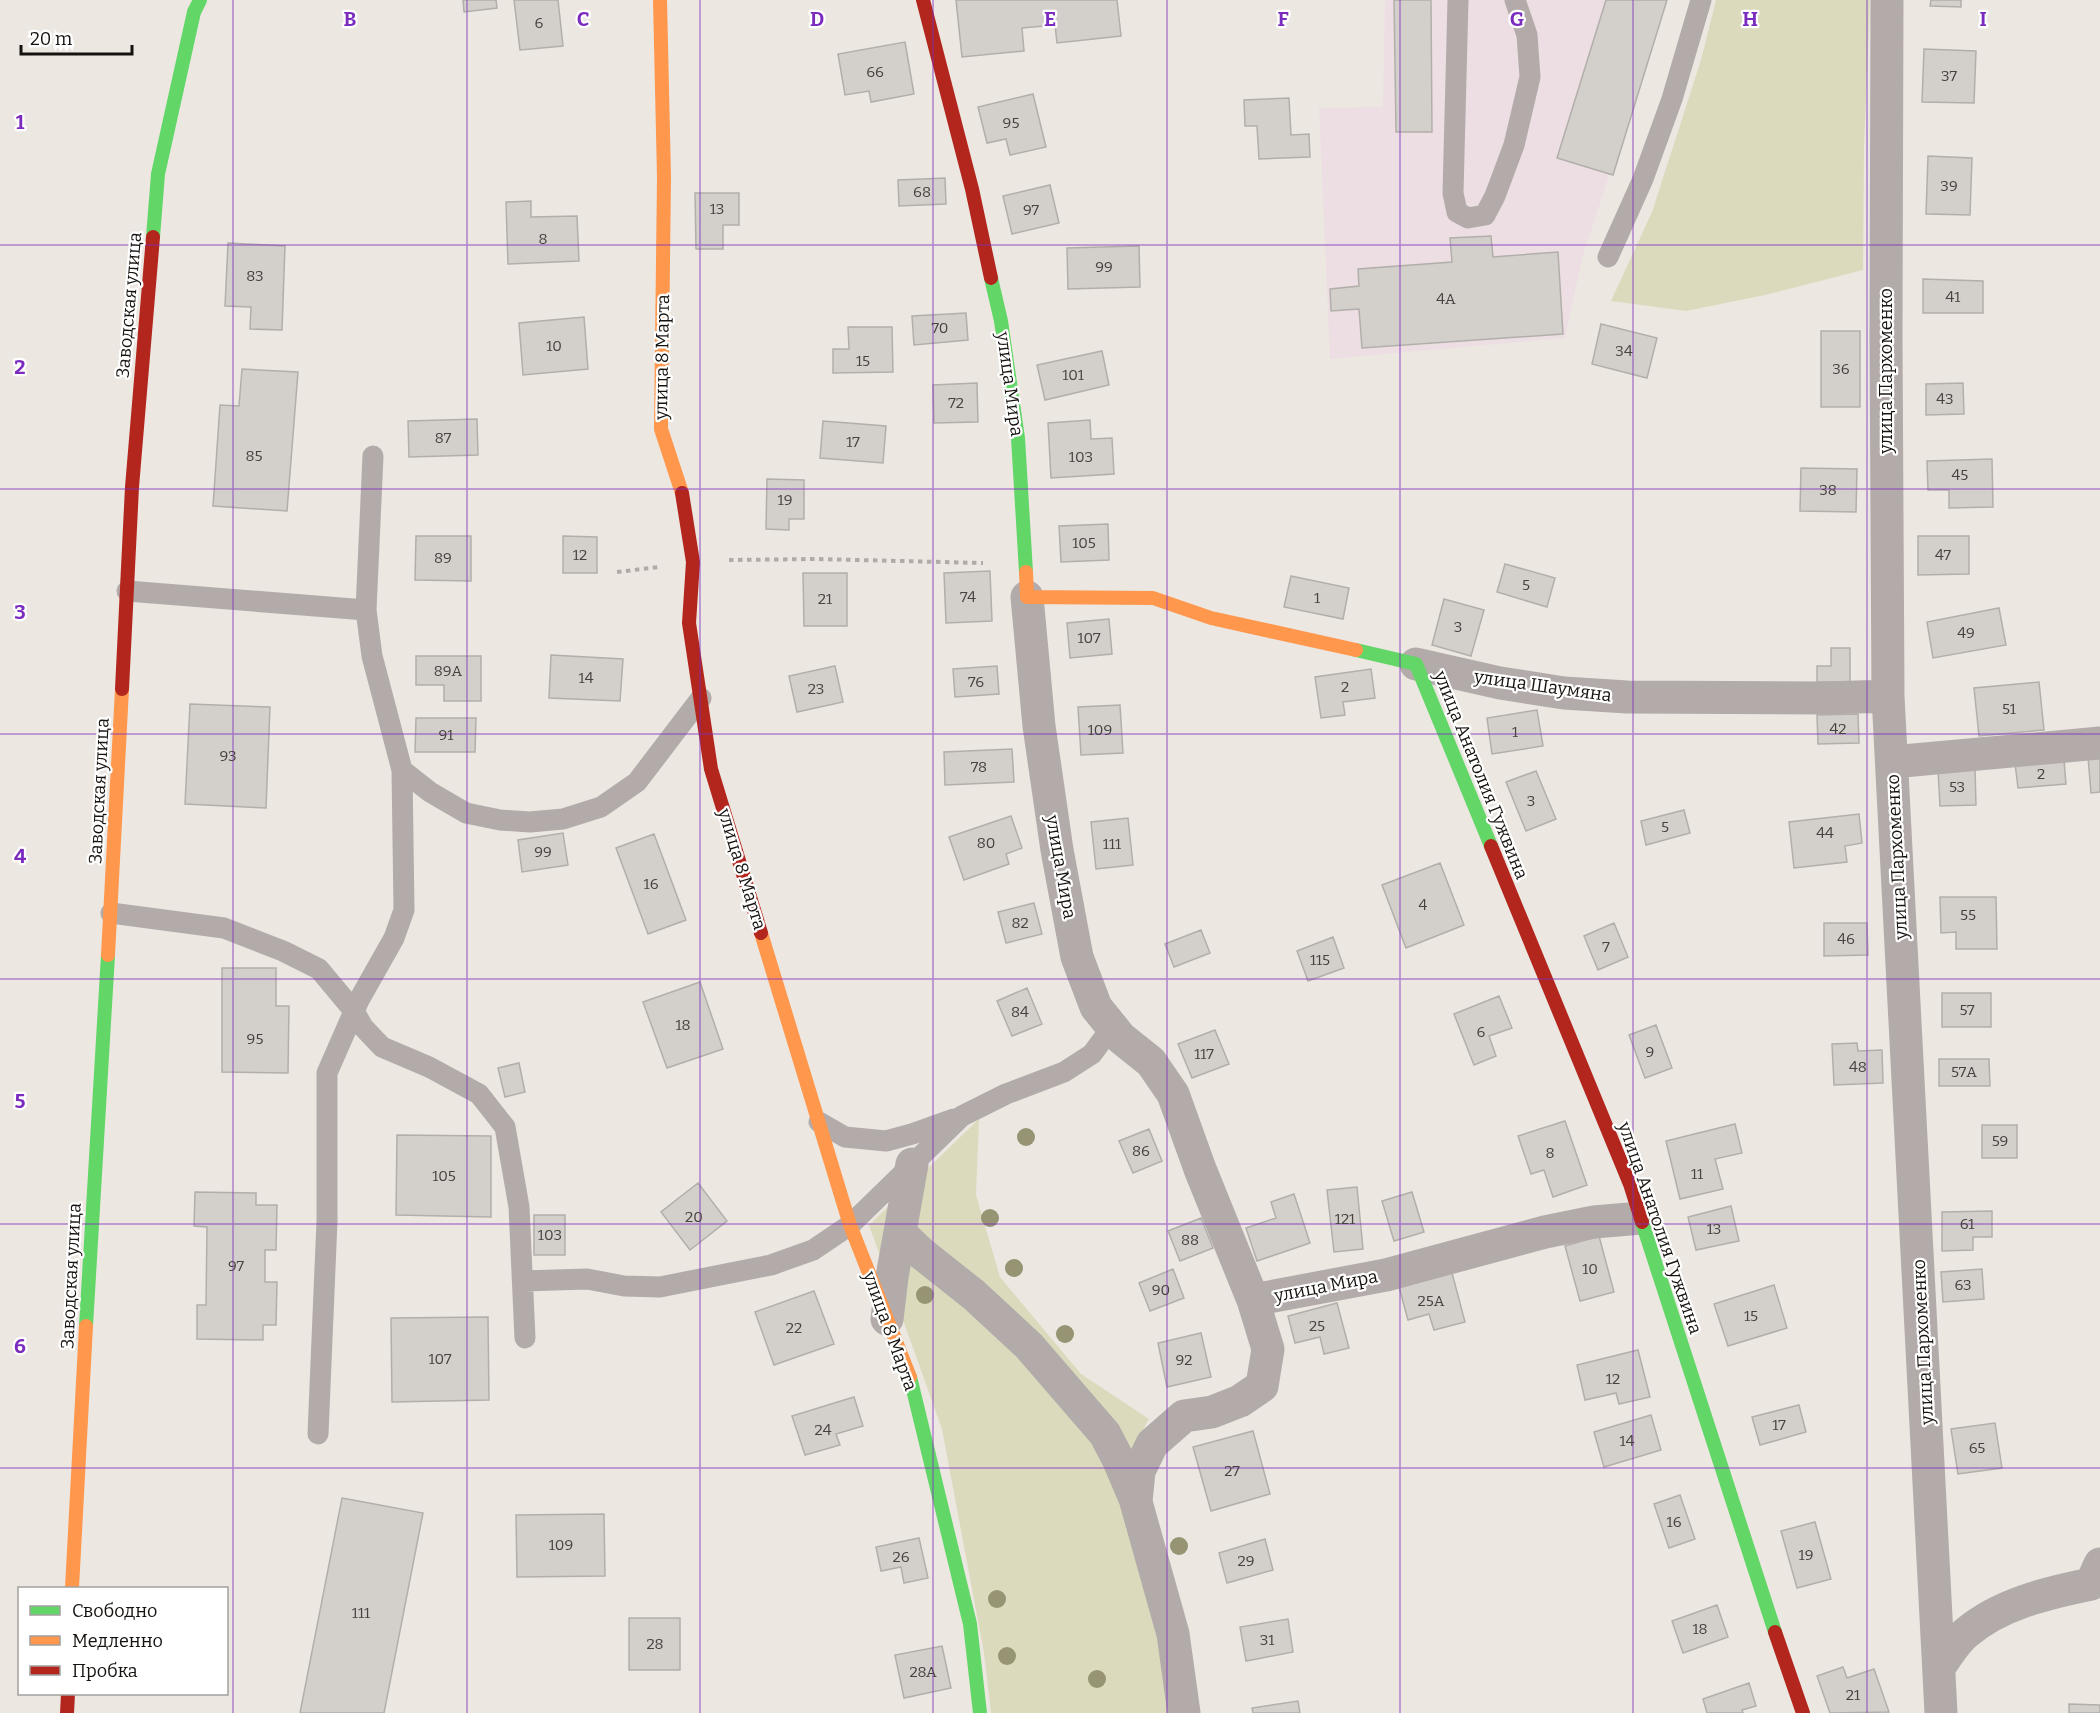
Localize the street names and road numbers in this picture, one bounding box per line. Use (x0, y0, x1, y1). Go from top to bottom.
street label: Заводская улица (112, 231, 146, 379)
street label: улица Пархоменко (1875, 288, 1897, 455)
street label: улица 8 Марта (650, 294, 674, 421)
street label: улица Мира (992, 329, 1028, 438)
street label: улица Шаумяна (1472, 665, 1613, 707)
street label: улица Анатолия Гужвина (1429, 667, 1533, 883)
street label: Заводская улица (84, 717, 114, 865)
street label: улица Пархоменко (1882, 774, 1912, 941)
street label: улица 8 Марта (713, 805, 771, 932)
street label: улица Мира (1041, 812, 1081, 921)
street label: улица Анатолия Гужвина (1613, 1118, 1707, 1337)
street label: Заводская улица (56, 1202, 86, 1350)
street label: улица Пархоменко (1908, 1259, 1938, 1426)
street label: улица Мира (1271, 1265, 1380, 1307)
street label: улица 8 Марта (858, 1267, 922, 1394)

